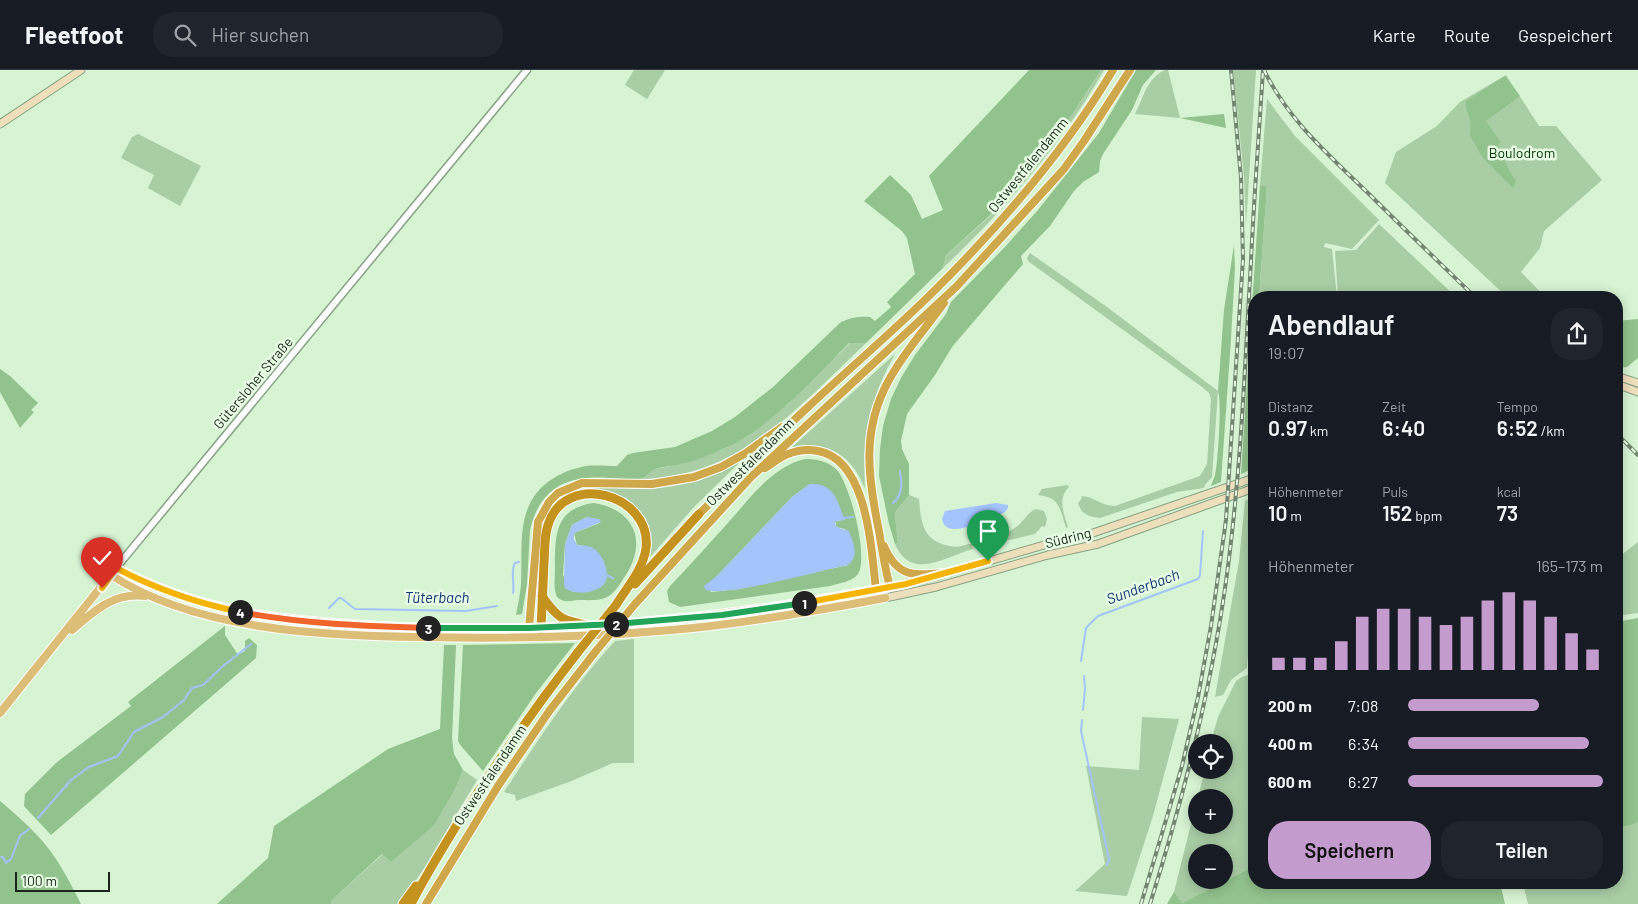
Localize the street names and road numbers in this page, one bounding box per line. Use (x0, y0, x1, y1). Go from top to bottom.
street label: Ostwestfalendamm (984, 114, 1071, 216)
street label: Gütersloher Straße (209, 333, 296, 432)
street label: Ostwestfalendamm (702, 414, 797, 509)
street label: Südring (1043, 524, 1093, 551)
street label: Ostwestfalendamm (450, 721, 529, 828)

